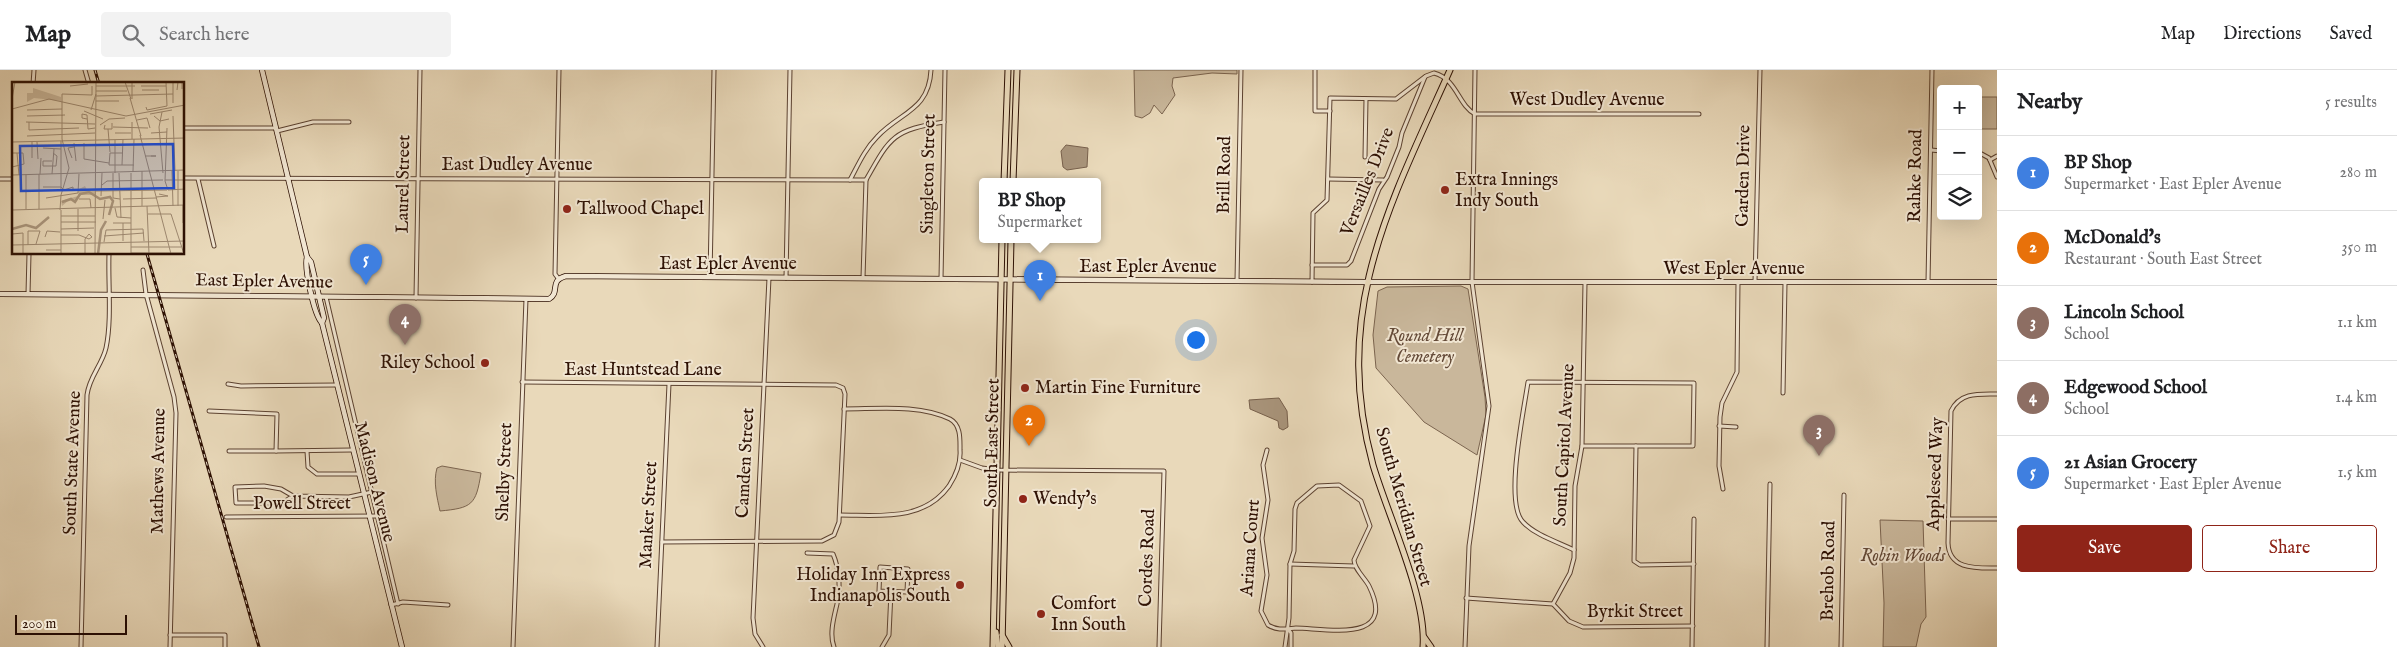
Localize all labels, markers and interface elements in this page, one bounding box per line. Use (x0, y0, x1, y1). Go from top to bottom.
search box (101, 12, 451, 57)
text: Map (25, 19, 71, 50)
icon: search (119, 21, 147, 49)
text: Search here (159, 23, 250, 47)
text: Map (2161, 23, 2195, 46)
text: Directions (2223, 23, 2301, 46)
text: Saved (2329, 23, 2372, 46)
inset map (12, 82, 185, 255)
map controls (1937, 85, 1982, 220)
button: + (1937, 85, 1982, 130)
street label: West Dudley Avenue (1509, 89, 1665, 112)
text: Nearby (2017, 89, 2082, 116)
text: 5 results (2325, 93, 2377, 113)
street label: Singleton Street (916, 114, 942, 234)
street label: Versailles Drive (1335, 124, 1400, 240)
street label: Garden Drive (1732, 125, 1756, 227)
street label: Rahke Road (1904, 129, 1928, 223)
button: − (1937, 130, 1982, 175)
street label: Laurel Street (392, 135, 416, 233)
street label: Brill Road (1213, 135, 1237, 214)
text: BP Shop (2064, 151, 2132, 175)
street label: East Dudley Avenue (442, 154, 592, 177)
text: 1 (2030, 163, 2036, 183)
text: 280 m (2340, 163, 2377, 183)
place label: Extra Innings Indy South (1455, 169, 1558, 213)
button: layers (1937, 175, 1982, 220)
text: Supermarket · East Epler Avenue (2064, 175, 2281, 195)
popup (979, 178, 1101, 243)
marker: Extra Innings Indy South (1439, 184, 1451, 196)
text: BP Shop (998, 189, 1066, 213)
place label: Tallwood Chapel (577, 198, 704, 221)
marker: Tallwood Chapel (561, 203, 573, 215)
text: Supermarket (998, 213, 1082, 233)
text: McDonald's (2064, 226, 2161, 250)
text: 2 (2029, 238, 2037, 258)
text: 350 m (2342, 238, 2377, 258)
pin: 5 (350, 244, 382, 285)
text: Restaurant · South East Street (2064, 250, 2262, 270)
street label: East Epler Avenue (659, 253, 797, 276)
street label: East Epler Avenue (1079, 256, 1217, 279)
street label: West Epler Avenue (1663, 258, 1805, 281)
pin: 1 (1024, 260, 1056, 301)
street label: East Epler Avenue (195, 269, 333, 295)
text: Lincoln School (2064, 301, 2184, 325)
pin: 4 (389, 304, 421, 345)
text: 3 (2030, 313, 2036, 333)
text: 1.1 km (2337, 313, 2377, 333)
park label: Round Hill Cemetery (1387, 325, 1465, 369)
text: School (2064, 325, 2109, 345)
your location (1183, 327, 1209, 353)
place label: Riley School (380, 352, 475, 375)
marker: Riley School (479, 357, 491, 369)
street label: East Huntstead Lane (564, 359, 722, 382)
street label: South Capitol Avenue (1549, 363, 1581, 527)
text: Edgewood School (2064, 376, 2207, 400)
place label: Martin Fine Furniture (1035, 377, 1201, 400)
street label: South East Street (980, 378, 1006, 508)
marker: Martin Fine Furniture (1019, 382, 1031, 394)
text: 4 (2029, 388, 2037, 408)
text: 1.4 km (2335, 388, 2377, 408)
street label: South State Avenue (59, 390, 87, 536)
text: School (2064, 400, 2109, 420)
pin: 2 (1013, 405, 1045, 446)
street label: Camden Street (732, 407, 760, 519)
street label: Mathews Avenue (146, 408, 172, 534)
pin: 3 (1803, 415, 1835, 456)
street label: Appleseed Way (1922, 417, 1949, 532)
street label: Madison Avenue (348, 419, 400, 545)
street label: Shelby Street (492, 422, 518, 522)
street label: South Meridian Street (1369, 425, 1437, 589)
text: 21 Asian Grocery (2064, 451, 2197, 475)
street label: Manker Street (635, 461, 663, 569)
text: 5 (2030, 463, 2036, 483)
text: 1.5 km (2337, 463, 2377, 483)
text: Supermarket · East Epler Avenue (2064, 475, 2281, 495)
place label: Wendy's (1033, 488, 1097, 511)
street label: Powell Street (253, 493, 351, 516)
marker: Wendy's (1017, 493, 1029, 505)
street label: Ariana Court (1236, 499, 1266, 598)
street label: Cordes Road (1135, 508, 1161, 607)
street label: Brehob Road (1817, 520, 1841, 621)
button: Save (2017, 525, 2192, 572)
button: Share (2202, 525, 2377, 572)
park label: Robin Woods (1861, 545, 1946, 568)
place label: Holiday Inn Express Indianapolis South (796, 564, 950, 608)
marker: Holiday Inn Express Indianapolis South (954, 579, 966, 591)
place label: Comfort Inn South (1051, 593, 1126, 637)
street label: Byrkit Street (1587, 601, 1683, 624)
marker: Comfort Inn South (1035, 608, 1047, 620)
scale bar (15, 612, 128, 635)
text: 200 m (22, 615, 56, 633)

